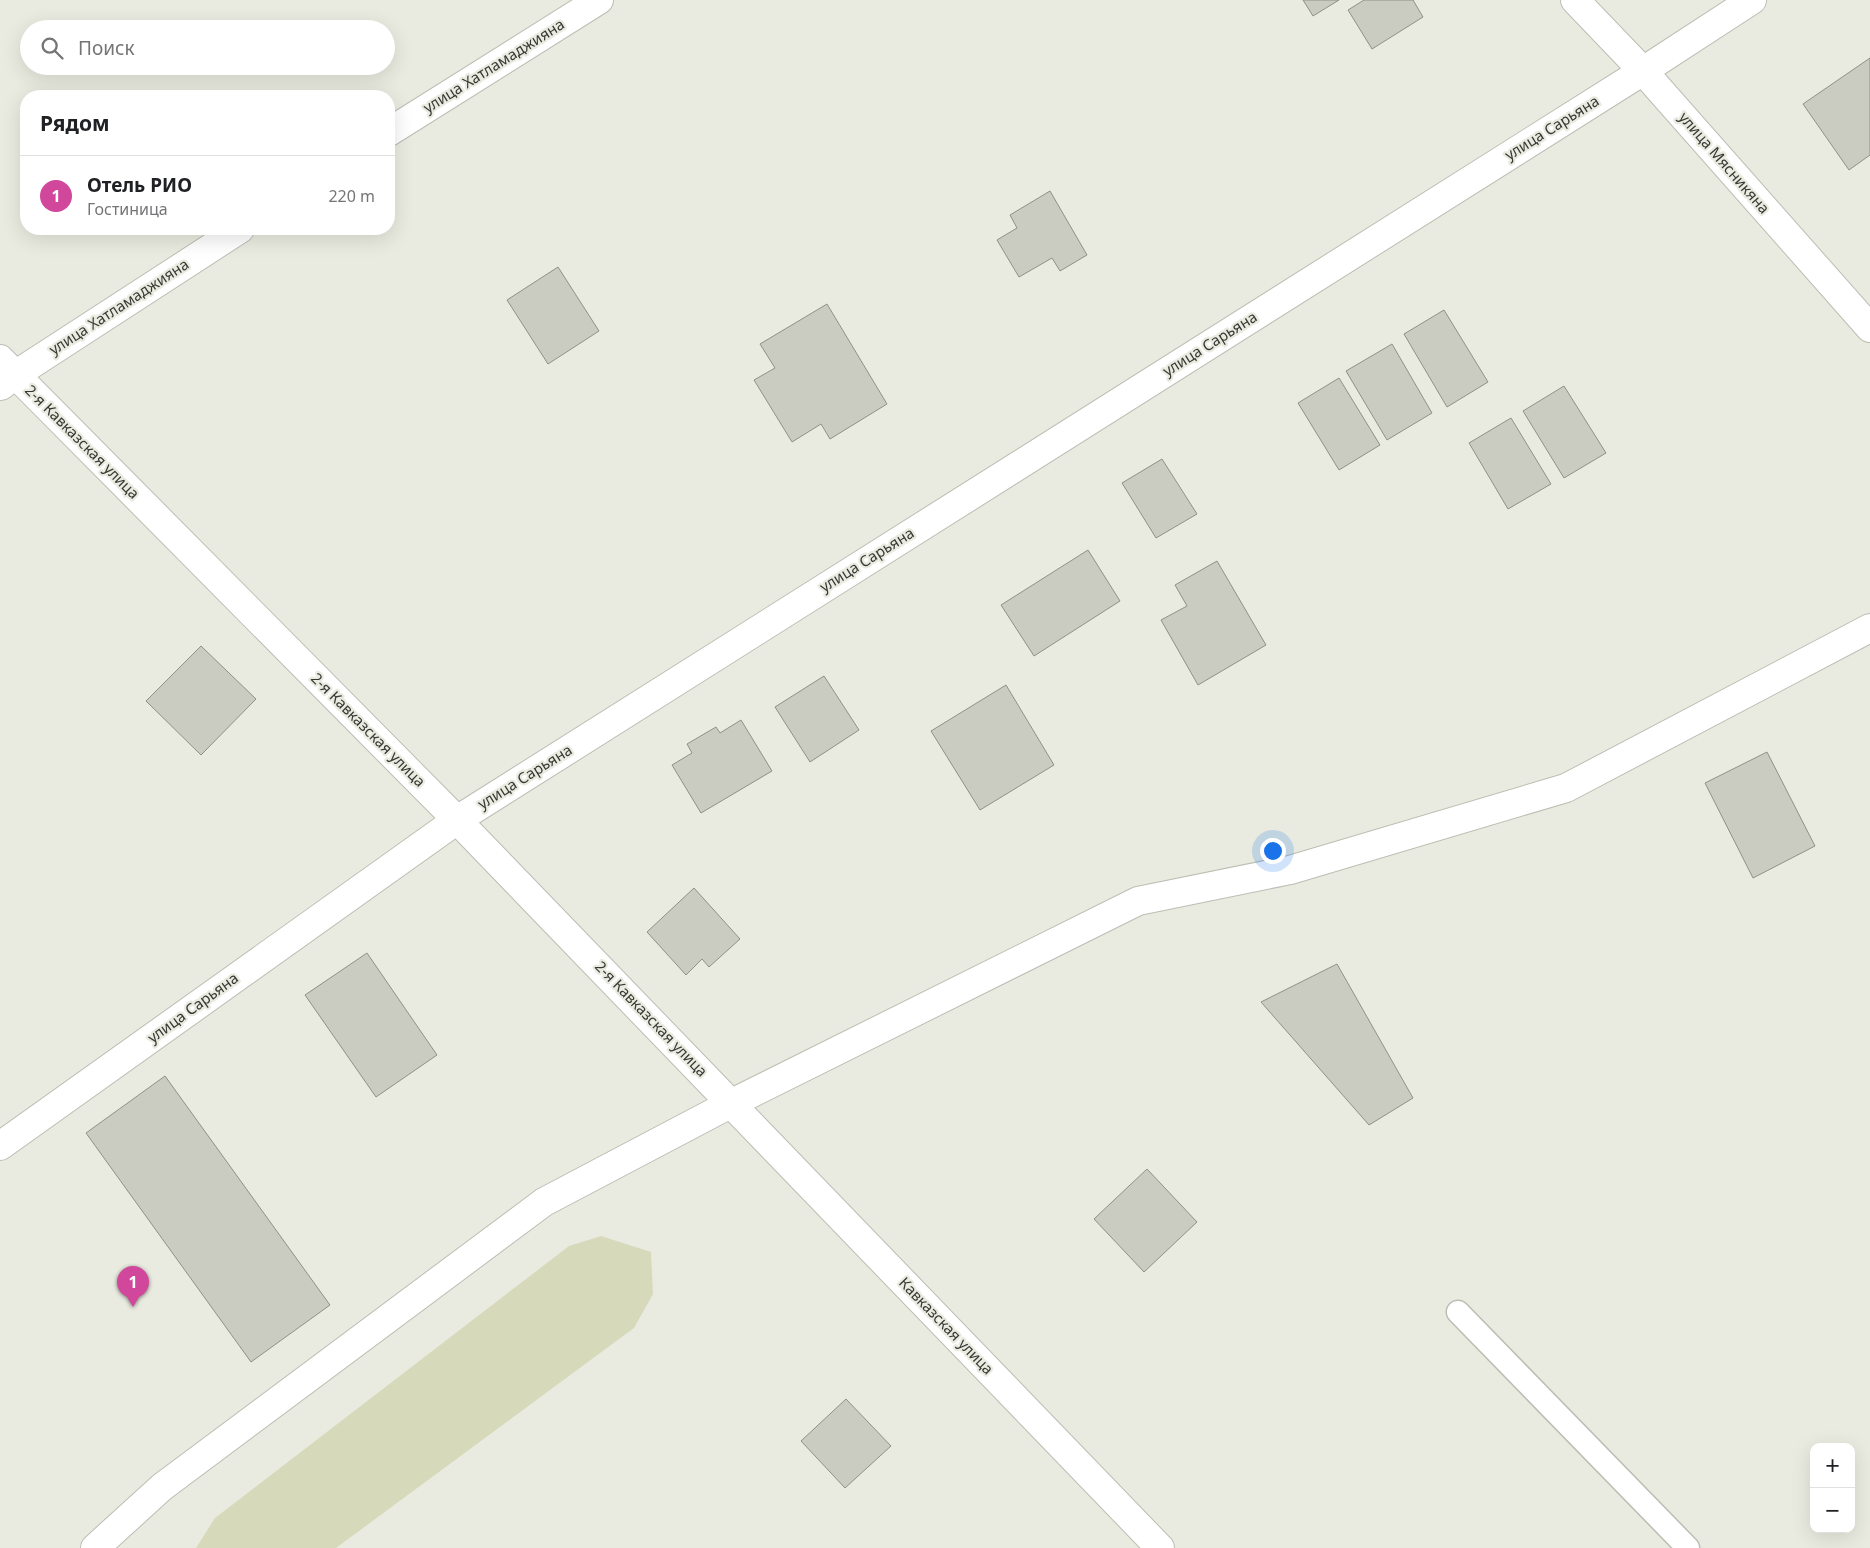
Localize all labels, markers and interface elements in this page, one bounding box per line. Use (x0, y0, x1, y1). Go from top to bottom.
street label: улица Хатламаджияна (419, 14, 568, 117)
search box (20, 20, 395, 75)
icon: search (38, 34, 66, 62)
text: Поиск (78, 35, 134, 61)
street label: улица Сарьяна (1501, 90, 1602, 164)
street label: улица Мясникяна (1675, 107, 1774, 217)
text: Рядом (40, 109, 110, 137)
text: Отель РИО (87, 172, 192, 198)
text: 1 (51, 185, 61, 207)
text: 220 m (328, 185, 375, 207)
text: Гостиница (87, 198, 168, 220)
street label: улица Хатламаджияна (45, 253, 192, 359)
street label: улица Сарьяна (1159, 306, 1260, 380)
street label: 2-я Кавказская улица (21, 380, 144, 503)
street label: улица Сарьяна (816, 522, 917, 596)
street label: 2-я Кавказская улица (307, 668, 430, 791)
street label: улица Сарьяна (474, 739, 575, 813)
your location (1260, 838, 1286, 864)
street label: 2-я Кавказская улица (591, 956, 712, 1081)
street label: улица Сарьяна (143, 967, 242, 1047)
pin: 1 (117, 1266, 149, 1307)
street label: Кавказская улица (895, 1272, 998, 1378)
map controls (1810, 1443, 1855, 1533)
button: + (1810, 1443, 1855, 1488)
button: − (1810, 1488, 1855, 1533)

